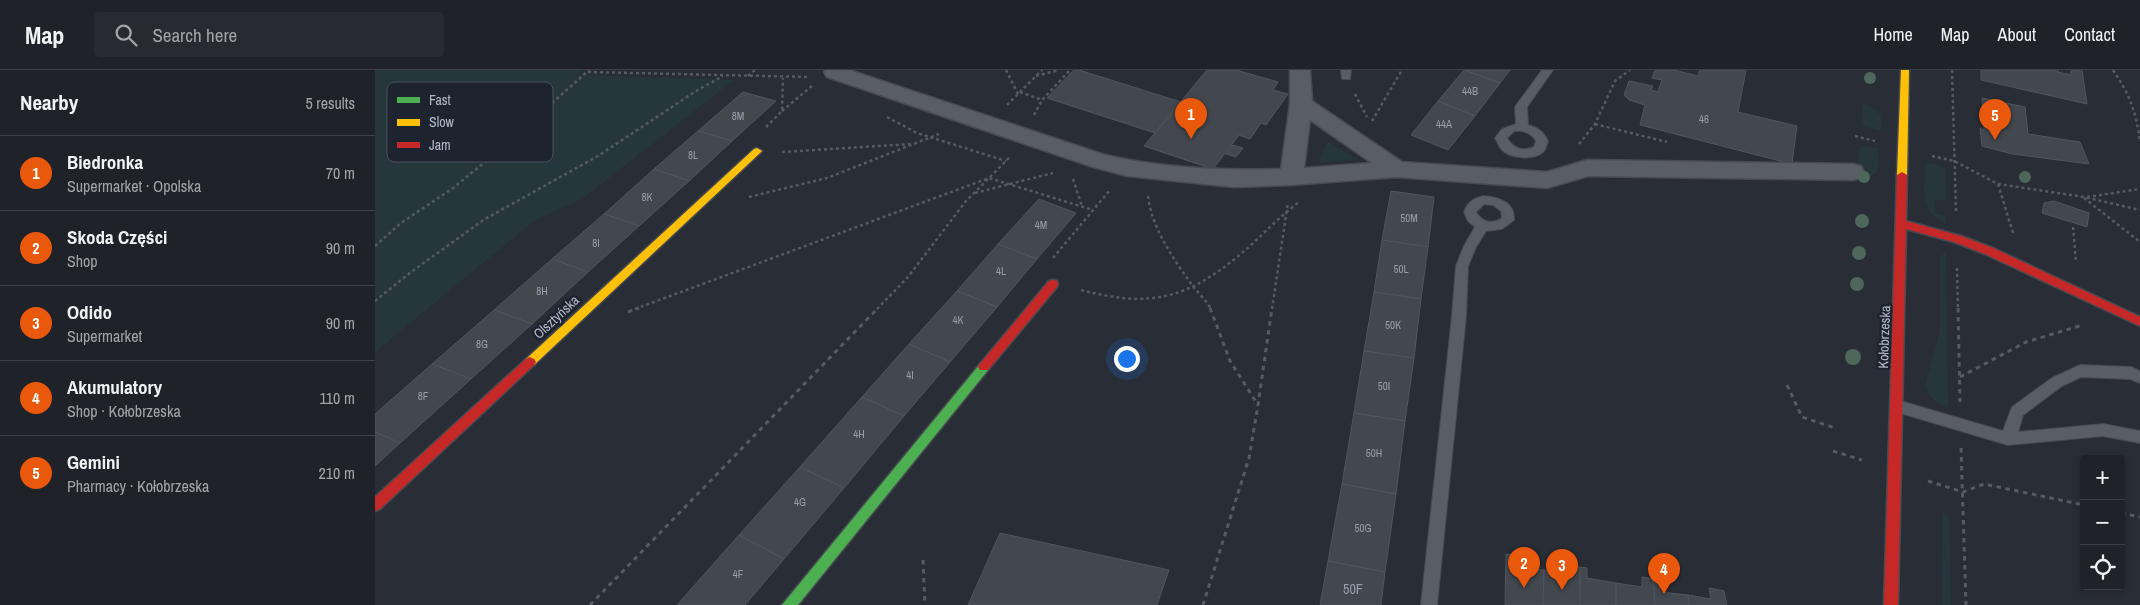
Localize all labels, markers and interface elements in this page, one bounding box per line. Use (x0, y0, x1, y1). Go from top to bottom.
search box (94, 12, 444, 57)
text: Map (25, 19, 64, 51)
icon: search (112, 21, 140, 49)
text: Search here (152, 22, 237, 48)
text: Home (1873, 22, 1913, 47)
text: Map (1941, 22, 1970, 47)
text: About (1998, 22, 2036, 47)
text: Contact (2064, 22, 2115, 47)
legend (387, 82, 553, 162)
house number: 44B (1462, 84, 1478, 98)
text: Nearby (20, 88, 78, 117)
text: Fast (429, 91, 451, 109)
text: 5 results (305, 92, 355, 114)
pin: 1 (1175, 98, 1207, 139)
pin: 5 (1979, 99, 2011, 140)
house number: 8M (732, 109, 744, 123)
house number: 46 (1699, 112, 1709, 126)
text: Slow (429, 113, 455, 131)
house number: 44A (1436, 117, 1453, 131)
text: Jam (429, 136, 451, 154)
house number: 8L (688, 148, 698, 162)
text: Biedronka (67, 149, 143, 175)
text: 1 (32, 162, 40, 184)
text: 70 m (326, 162, 355, 184)
text: Supermarket · Opolska (67, 175, 201, 197)
house number: 8K (641, 190, 653, 204)
house number: 50M (1400, 211, 1418, 225)
house number: 4M (1035, 218, 1047, 232)
text: Skoda Części (67, 224, 167, 250)
house number: 8I (592, 236, 600, 250)
text: 2 (32, 237, 40, 259)
text: 90 m (326, 237, 355, 259)
text: Shop (67, 250, 98, 272)
house number: 50L (1393, 262, 1409, 276)
house number: 4L (996, 264, 1006, 278)
house number: 8H (536, 284, 548, 298)
street label: Olsztyńska (529, 291, 583, 343)
text: Odido (67, 299, 112, 325)
street label: Kołobrzeska (1874, 305, 1894, 369)
text: 3 (32, 312, 40, 334)
text: 90 m (326, 312, 355, 334)
house number: 4K (952, 313, 964, 327)
house number: 50K (1385, 318, 1401, 332)
text: Supermarket (67, 325, 142, 347)
house number: 8G (476, 337, 488, 351)
your location (1114, 346, 1140, 372)
house number: 4I (906, 368, 914, 382)
text: Akumulatory (67, 374, 162, 400)
house number: 50I (1378, 379, 1390, 393)
text: 4 (32, 387, 40, 409)
text: 110 m (319, 387, 355, 409)
house number: 8F (418, 389, 429, 403)
text: Shop · Kołobrzeska (67, 400, 181, 422)
house number: 4H (853, 427, 865, 441)
house number: 50H (1366, 446, 1382, 460)
text: Gemini (67, 449, 120, 475)
map controls (2080, 455, 2125, 590)
button: + (2080, 455, 2125, 500)
text: 5 (32, 462, 40, 484)
text: 210 m (319, 462, 355, 484)
text: Pharmacy · Kołobrzeska (67, 475, 209, 497)
house number: 4G (794, 495, 806, 509)
button: − (2080, 500, 2125, 545)
house number: 50G (1354, 521, 1372, 535)
button: locate (2080, 545, 2125, 590)
pin: 2 (1508, 547, 1540, 588)
pin: 3 (1546, 549, 1578, 590)
pin: 4 (1648, 553, 1680, 594)
house number: 4F (733, 567, 744, 581)
house number: 50F (1343, 580, 1363, 598)

